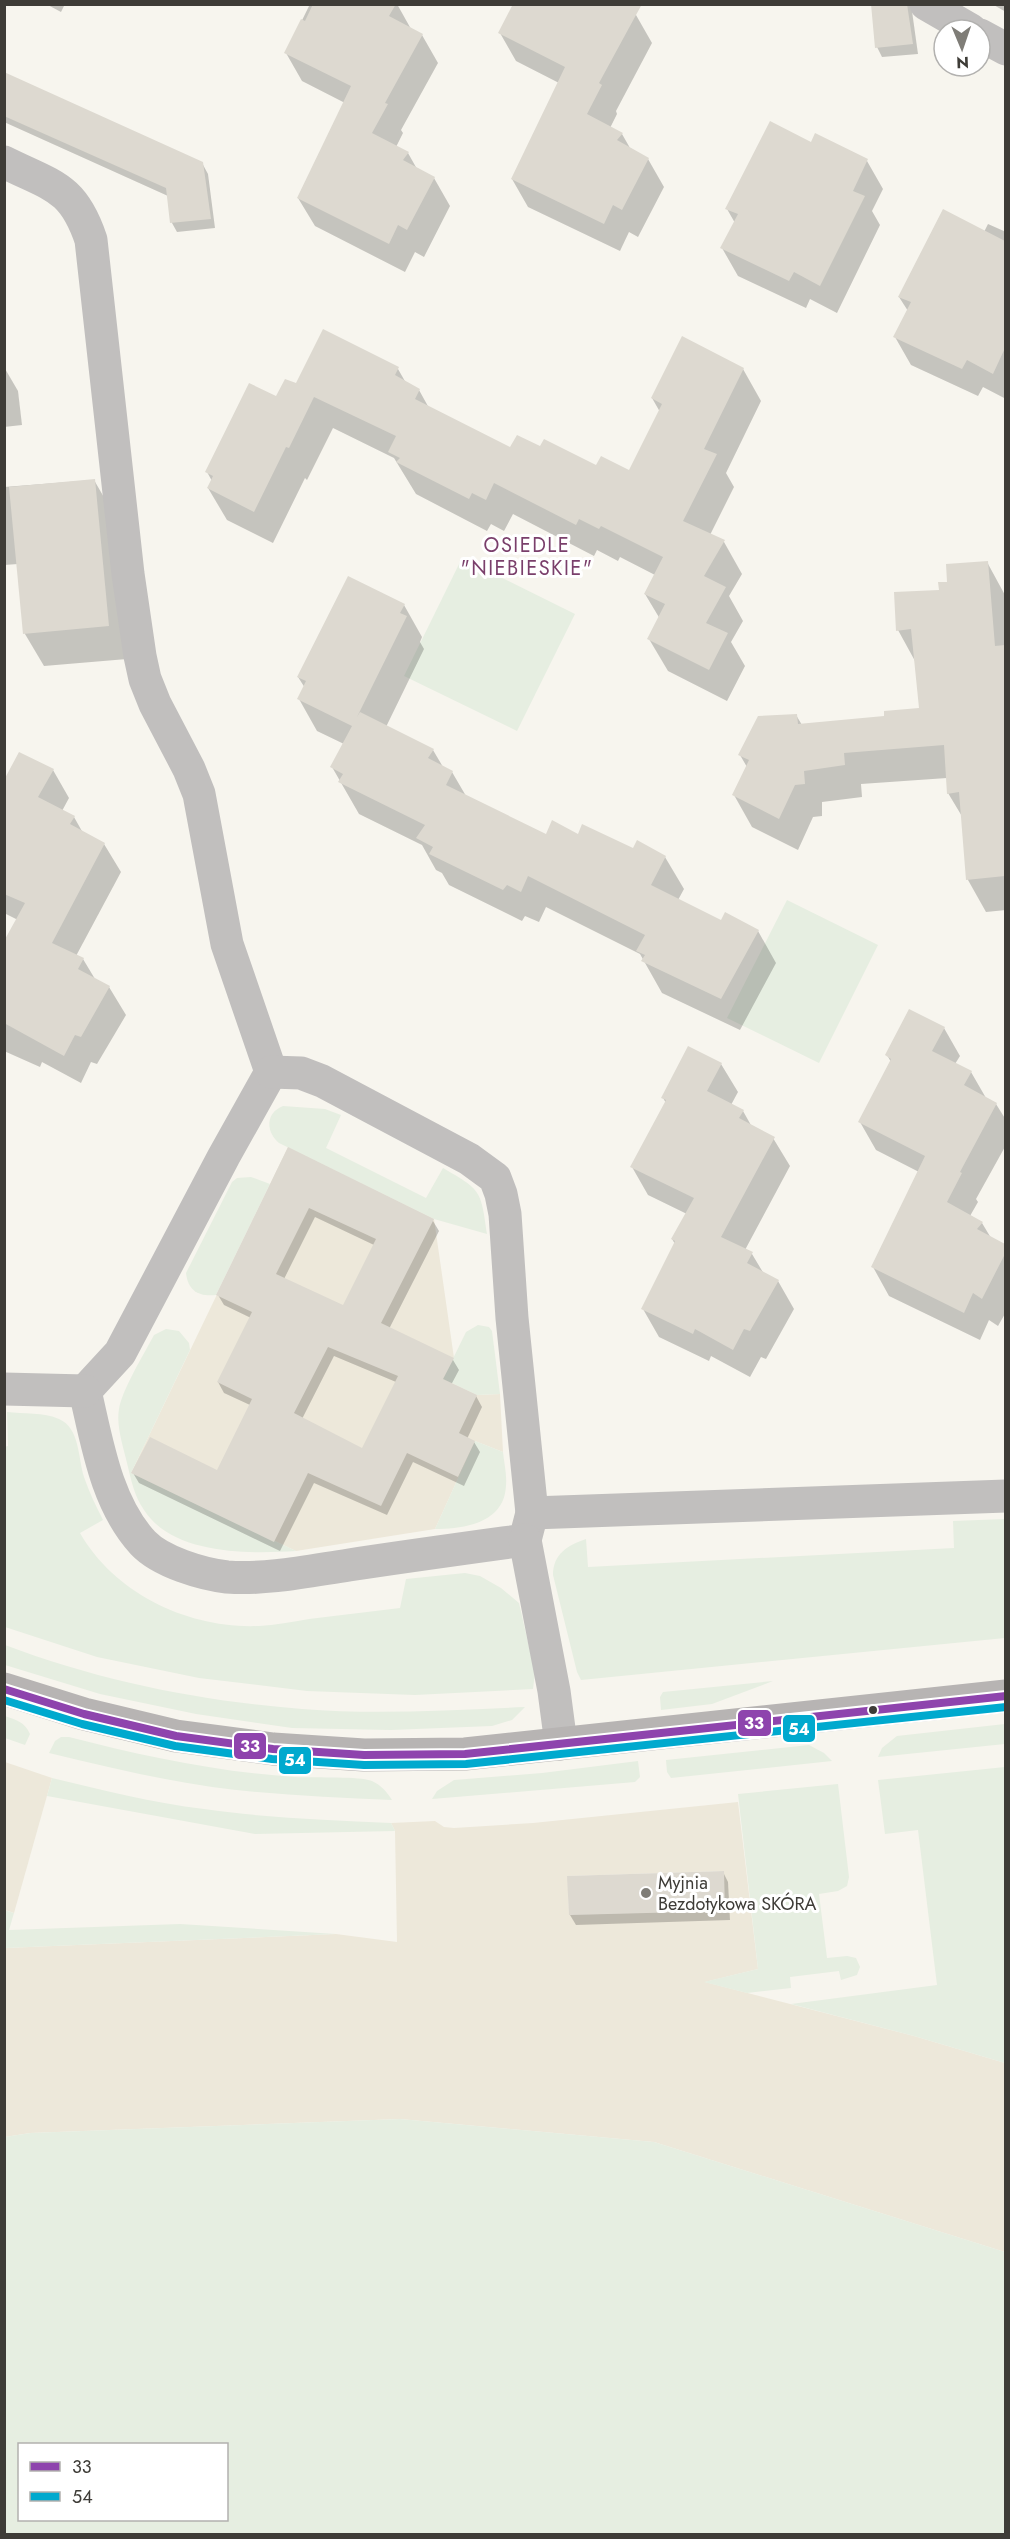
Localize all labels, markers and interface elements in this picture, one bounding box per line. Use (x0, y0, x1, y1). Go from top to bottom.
north arrow (932, 18, 992, 78)
text: N (956, 51, 969, 74)
district label: OSIEDLE "NIEBIESKIE" (460, 531, 594, 583)
unlabelled marker (867, 1704, 879, 1716)
line badge: 33 (737, 1709, 772, 1737)
text: 33 (744, 1712, 764, 1735)
line badge: 54 (782, 1714, 816, 1743)
text: 54 (788, 1718, 810, 1741)
line badge: 33 (233, 1732, 267, 1760)
text: 33 (240, 1735, 260, 1758)
line badge: 54 (278, 1746, 312, 1775)
text: 54 (284, 1749, 306, 1772)
place label: Myjnia Bezdotykowa SKÓRA (658, 1870, 817, 1917)
marker: Myjnia Bezdotykowa SKÓRA (639, 1886, 653, 1900)
legend (18, 2443, 228, 2521)
text: 33 (72, 2454, 92, 2480)
text: 54 (72, 2484, 93, 2510)

